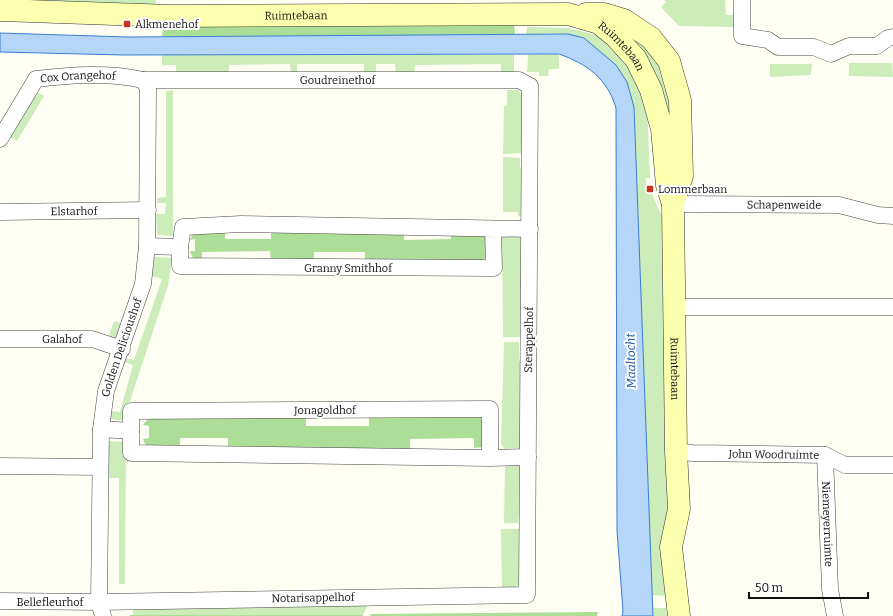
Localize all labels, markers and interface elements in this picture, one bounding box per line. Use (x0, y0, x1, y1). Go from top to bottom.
street label: Ruimtebaan (264, 9, 327, 22)
place label: Alkmenehof (135, 18, 200, 31)
marker: Alkmenehof (122, 19, 132, 29)
street label: Ruimtebaan (596, 19, 647, 73)
street label: Cox Orangehof (39, 68, 117, 85)
street label: Goudreinethof (300, 74, 376, 87)
place label: Lommerbaan (658, 183, 727, 196)
marker: Lommerbaan (645, 184, 655, 194)
street label: Schapenweide (747, 198, 821, 211)
street label: Elstarhof (50, 204, 99, 218)
street label: Granny Smithhof (304, 262, 393, 275)
street label: Golden Delicioushof (99, 295, 145, 398)
street label: Sterappelhof (522, 306, 536, 373)
street label: Galahof (42, 333, 83, 346)
water label: Maaltocht (624, 333, 638, 389)
street label: Ruimtebaan (668, 337, 682, 400)
street label: Jonagoldhof (293, 404, 357, 417)
street label: John Woodruimte (727, 447, 819, 461)
street label: Niemeyerruimte (819, 481, 836, 567)
scale bar (749, 574, 868, 600)
text: 50 m (755, 581, 784, 595)
street label: Notarisappelhof (271, 591, 356, 605)
street label: Bellefleurhof (17, 596, 85, 609)

